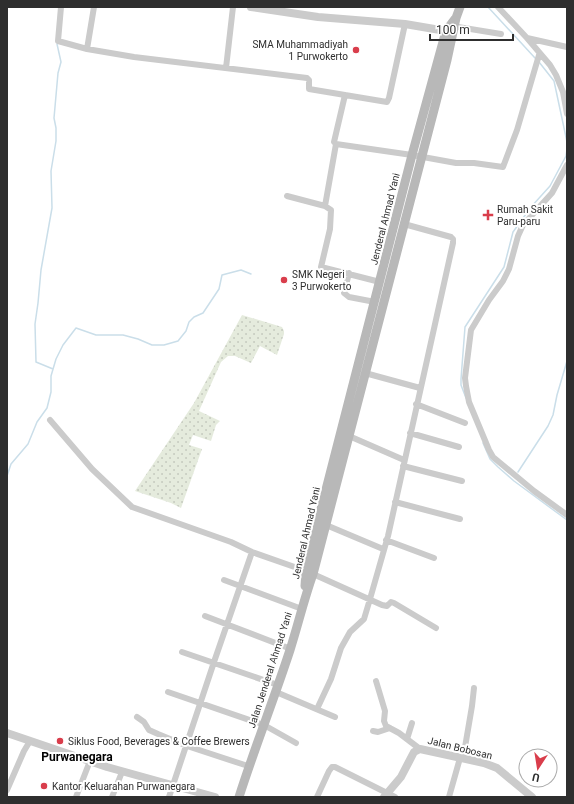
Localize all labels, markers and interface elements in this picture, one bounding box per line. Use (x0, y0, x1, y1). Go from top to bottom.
scale bar (430, 16, 513, 42)
text: 100 m (436, 23, 470, 37)
place label: SMA Muhammadiyah 1 Purwokerto (252, 39, 348, 62)
marker: SMA Muhammadiyah 1 Purwokerto (351, 45, 361, 55)
street label: Jenderal Ahmad Yani (368, 172, 402, 266)
place label: Rumah Sakit Paru-paru (497, 204, 553, 227)
marker: Rumah Sakit Paru-paru (482, 209, 494, 221)
place label: SMK Negeri 3 Purwokerto (292, 269, 352, 292)
marker: SMK Negeri 3 Purwokerto (279, 275, 289, 285)
street label: Jenderal Ahmad Yani (290, 486, 322, 580)
street label: Jalan Jenderal Ahmad Yani (246, 611, 294, 729)
street label: Jalan Bobosan (427, 735, 493, 761)
marker: Siklus Food, Beverages & Coffee Brewers (55, 736, 65, 746)
place label: Siklus Food, Beverages & Coffee Brewers (68, 736, 250, 747)
north arrow (518, 748, 558, 788)
district label: Purwanegara (41, 750, 113, 764)
text: U (531, 770, 541, 784)
marker: Kantor Keluarahan Purwanegara (39, 781, 49, 791)
place label: Kantor Keluarahan Purwanegara (52, 781, 195, 792)

